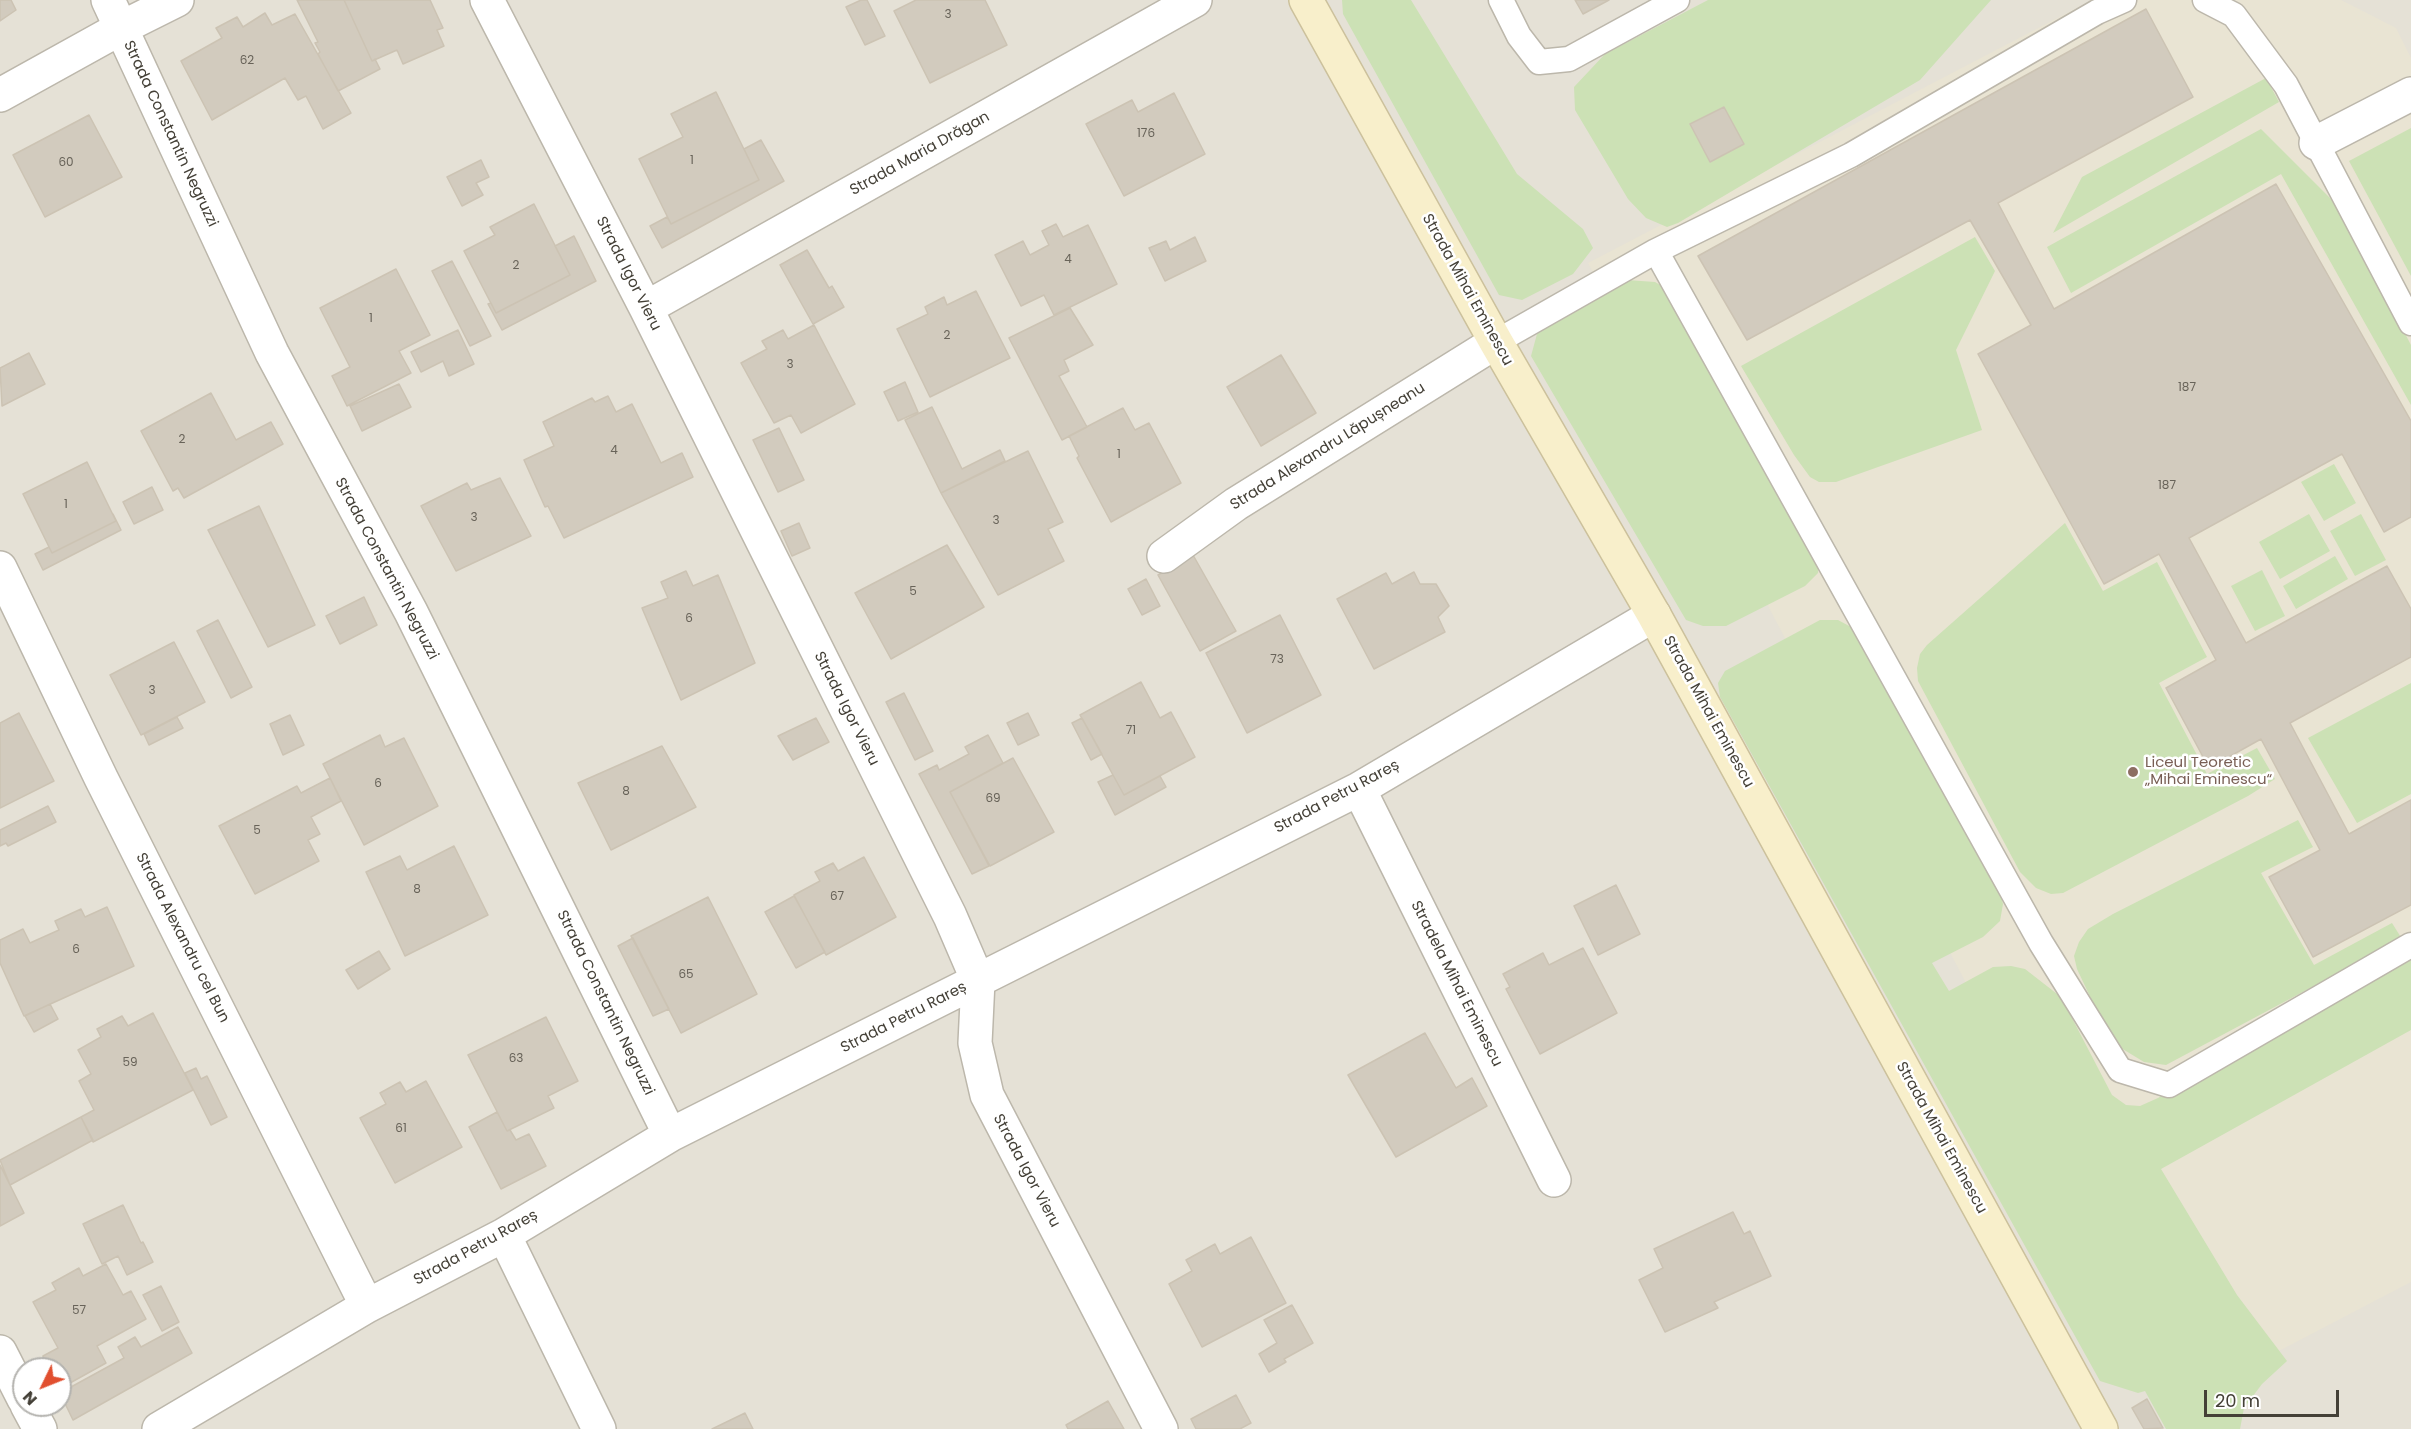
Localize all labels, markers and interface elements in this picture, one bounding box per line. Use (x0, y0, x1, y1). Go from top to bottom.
house number: 3 (944, 8, 952, 22)
street label: Strada Constantin Negruzzi (119, 38, 221, 230)
house number: 62 (240, 54, 254, 68)
street label: Strada Maria Drăgan (847, 108, 993, 200)
house number: 176 (1137, 127, 1155, 141)
house number: 1 (690, 154, 694, 168)
house number: 60 (58, 156, 74, 170)
street label: Strada Mihai Eminescu (1418, 211, 1516, 369)
street label: Strada Igor Vieru (591, 214, 665, 334)
house number: 4 (1064, 253, 1072, 267)
house number: 2 (513, 259, 519, 273)
house number: 1 (369, 312, 373, 326)
house number: 2 (944, 329, 950, 343)
house number: 3 (786, 358, 794, 372)
street label: Strada Alexandru Lăpușneanu (1227, 379, 1429, 515)
house number: 187 (2178, 381, 2196, 395)
house number: 2 (179, 433, 185, 447)
house number: 4 (610, 444, 618, 458)
house number: 1 (1117, 448, 1121, 462)
street label: Strada Constantin Negruzzi (330, 475, 442, 663)
house number: 187 (2158, 479, 2176, 493)
house number: 1 (64, 498, 68, 512)
house number: 3 (470, 511, 478, 525)
house number: 3 (992, 514, 1000, 528)
house number: 5 (909, 585, 917, 599)
house number: 6 (685, 612, 693, 626)
street label: Strada Mihai Eminescu (1659, 633, 1757, 791)
street label: Strada Igor Vieru (809, 649, 883, 769)
house number: 73 (1270, 653, 1284, 667)
house number: 3 (148, 684, 156, 698)
house number: 71 (1126, 724, 1136, 738)
place label: Liceul Teoretic „Mihai Eminescu“ (2145, 754, 2272, 789)
street label: Strada Petru Rareș (1271, 756, 1403, 838)
marker: Liceul Teoretic „Mihai Eminescu“ (2126, 765, 2140, 779)
house number: 6 (374, 777, 382, 791)
house number: 8 (622, 785, 630, 799)
house number: 69 (985, 792, 1001, 806)
house number: 5 (253, 824, 261, 838)
street label: Strada Alexandru cel Bun (131, 850, 233, 1026)
house number: 8 (413, 883, 421, 897)
house number: 67 (830, 890, 844, 904)
street label: Stradela Mihai Eminescu (1406, 898, 1506, 1070)
street label: Strada Constantin Negruzzi (552, 908, 658, 1098)
house number: 6 (72, 943, 80, 957)
house number: 65 (678, 968, 694, 982)
street label: Strada Petru Rareș (838, 978, 970, 1058)
house number: 63 (509, 1052, 523, 1066)
house number: 59 (122, 1056, 138, 1070)
street label: Strada Mihai Eminescu (1892, 1059, 1990, 1217)
street label: Strada Igor Vieru (989, 1111, 1063, 1231)
house number: 61 (395, 1122, 407, 1136)
street label: Strada Petru Rareș (411, 1206, 541, 1290)
house number: 57 (72, 1304, 86, 1318)
north arrow (12, 1357, 72, 1417)
scale bar (2207, 1378, 2342, 1416)
text: N (17, 1386, 42, 1411)
text: 20 m (2215, 1388, 2260, 1413)

